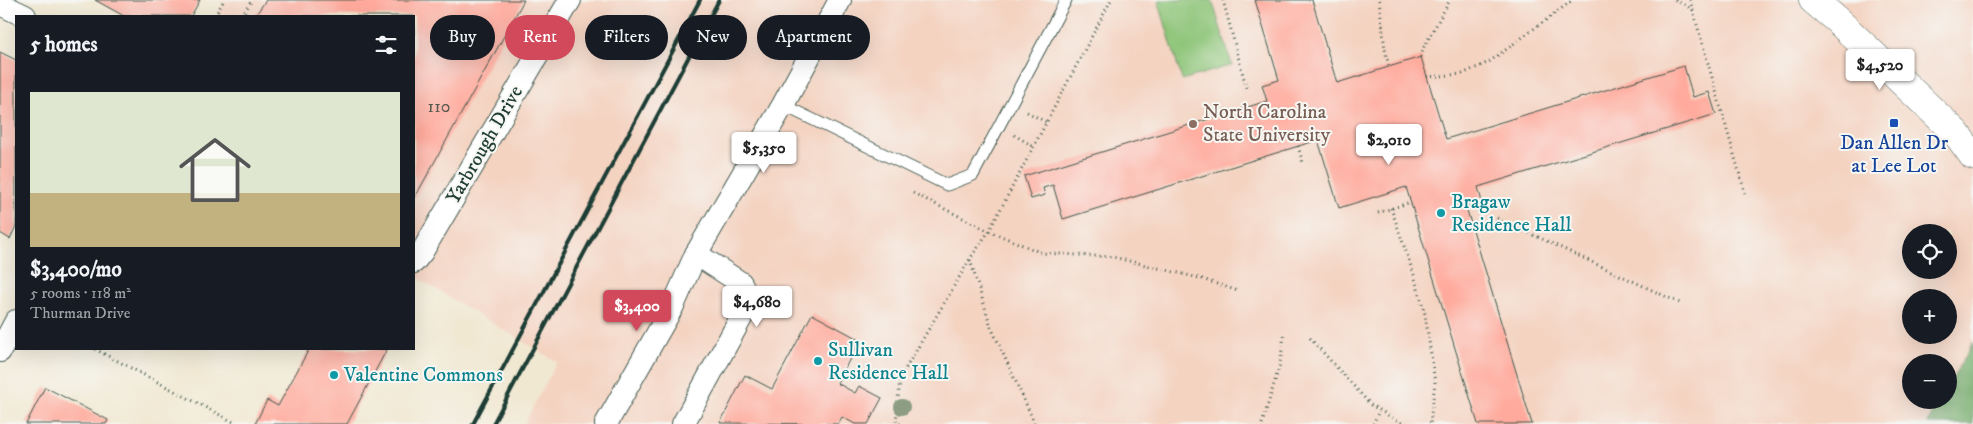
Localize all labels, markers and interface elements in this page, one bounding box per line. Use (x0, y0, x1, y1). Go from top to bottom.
chip: Buy (430, 15, 495, 60)
chip: Rent (505, 15, 575, 60)
chip: Filters (585, 15, 668, 60)
chip: New (678, 15, 747, 60)
chip: Apartment (757, 15, 870, 60)
icon: filters (372, 31, 400, 59)
text: 5 homes (30, 32, 98, 58)
pin: $4,520 (1839, 48, 1921, 91)
text: $4,520 (1857, 55, 1903, 75)
street label: Yarbrough Drive (441, 81, 529, 209)
house number: 110 (428, 96, 450, 118)
place label: North Carolina State University (1203, 100, 1331, 148)
marker: Dan Allen Dr at Lee Lot (1888, 117, 1900, 129)
marker: North Carolina State University (1187, 118, 1199, 130)
pin: $2,010 (1348, 124, 1430, 166)
icon: home (170, 125, 260, 215)
text: $2,010 (1367, 130, 1411, 150)
place label: Dan Allen Dr at Lee Lot (1840, 131, 1949, 179)
pin: $5,350 (723, 132, 805, 174)
text: $5,350 (742, 138, 786, 158)
place label: Bragaw Residence Hall (1451, 190, 1571, 238)
marker: Bragaw Residence Hall (1435, 207, 1447, 219)
map controls (1902, 224, 1957, 409)
button: locate (1902, 224, 1957, 279)
text: $3,400/mo (30, 257, 122, 283)
text: 5 rooms · 118 m² (30, 283, 131, 303)
pin: $4,680 (716, 286, 798, 328)
button: + (1902, 289, 1957, 344)
pin: $3,400 (596, 290, 678, 332)
text: $4,680 (733, 292, 781, 312)
text: $3,400 (614, 296, 660, 316)
text: Thurman Drive (30, 303, 130, 323)
place label: Sullivan Residence Hall (828, 338, 948, 386)
button: − (1902, 354, 1957, 409)
marker: Sullivan Residence Hall (812, 355, 824, 367)
place label: Valentine Commons (343, 363, 503, 388)
marker: Valentine Commons (328, 369, 340, 381)

